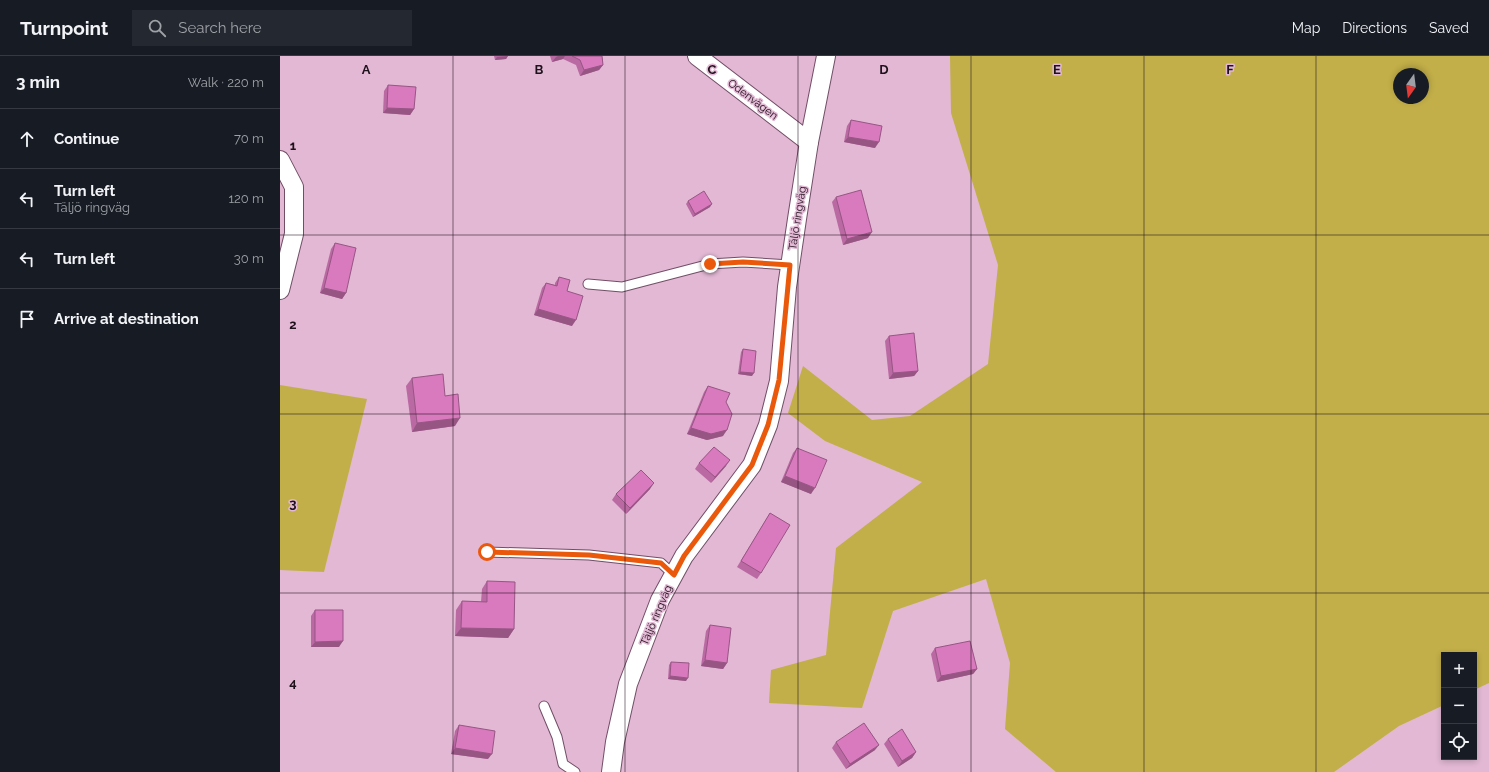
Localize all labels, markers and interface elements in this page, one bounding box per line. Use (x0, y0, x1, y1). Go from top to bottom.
search box (132, 10, 412, 46)
text: Turnpoint (20, 17, 108, 39)
icon: search (146, 17, 168, 39)
text: Search here (178, 19, 262, 37)
text: Map (1292, 20, 1320, 36)
text: Directions (1342, 20, 1407, 36)
text: Saved (1429, 20, 1469, 36)
text: A (362, 62, 371, 77)
text: B (535, 62, 544, 77)
text: C (708, 62, 717, 77)
text: D (879, 62, 889, 77)
text: E (1053, 62, 1061, 77)
text: F (1226, 62, 1234, 77)
north arrow (1393, 68, 1429, 104)
text: 3 min (16, 72, 60, 92)
text: Walk · 220 m (188, 75, 264, 90)
street label: Odenvägen (725, 76, 780, 122)
icon: ahead (16, 128, 38, 150)
text: Continue (54, 130, 119, 148)
text: 70 m (234, 131, 264, 146)
text: 1 (290, 138, 297, 153)
text: Turn left (54, 182, 115, 200)
street label: Täljö ringväg (786, 185, 809, 251)
icon: left (16, 188, 38, 210)
text: 120 m (228, 191, 264, 206)
text: Täljö ringväg (54, 200, 130, 215)
icon: left (16, 248, 38, 270)
text: Turn left (54, 250, 115, 268)
text: 30 m (234, 251, 264, 266)
route end (701, 255, 719, 273)
icon: arrive (16, 308, 38, 330)
text: Arrive at destination (54, 310, 199, 328)
text: 2 (289, 317, 297, 332)
text: 3 (289, 496, 297, 511)
route start (478, 543, 496, 561)
street label: Täljö ringväg (638, 583, 675, 647)
map controls (1441, 652, 1477, 760)
button: + (1441, 652, 1477, 688)
text: 4 (289, 675, 297, 690)
button: − (1441, 688, 1477, 724)
button: locate (1441, 724, 1477, 760)

